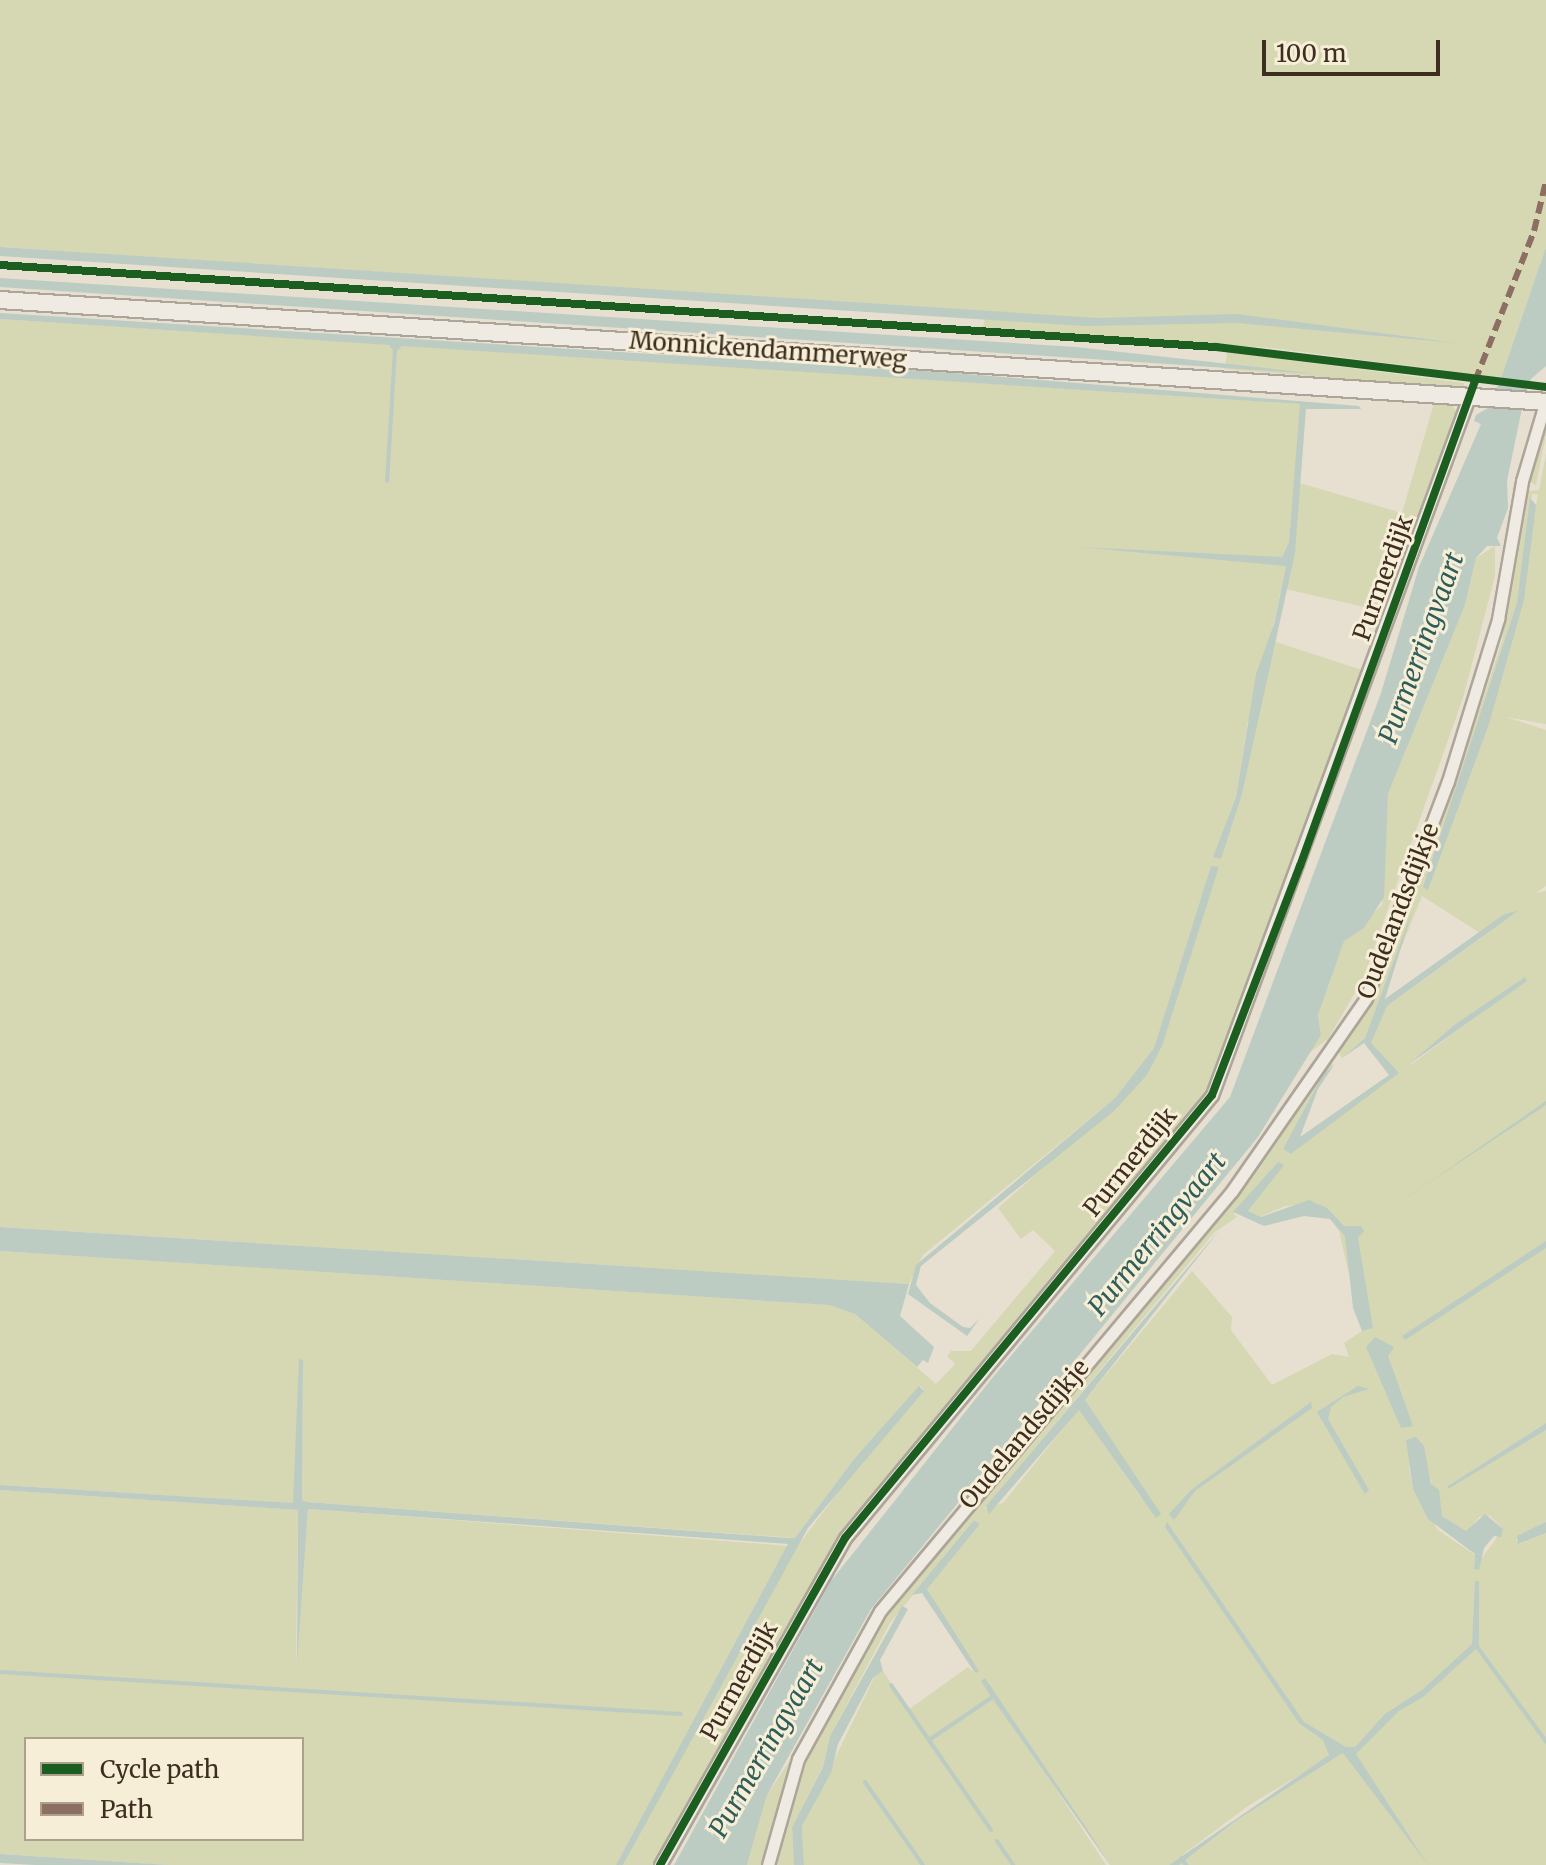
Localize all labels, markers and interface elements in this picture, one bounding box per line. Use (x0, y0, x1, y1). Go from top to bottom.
scale bar (1266, 24, 1444, 74)
text: 100 m (1276, 38, 1346, 69)
street label: Monnickendammerweg (628, 326, 908, 374)
street label: Purmerdijk (1347, 511, 1419, 645)
water label: Purmerringvaart (1372, 548, 1470, 748)
street label: Oudelandsdijkje (1351, 819, 1445, 1003)
street label: Purmerdijk (1077, 1102, 1183, 1222)
water label: Purmerringvaart (1082, 1146, 1232, 1322)
street label: Oudelandsdijkje (953, 1353, 1095, 1515)
street label: Purmerdijk (695, 1617, 783, 1745)
water label: Purmerringvaart (702, 1653, 830, 1843)
legend (24, 1737, 304, 1841)
text: Cycle path (100, 1754, 219, 1785)
text: Path (100, 1794, 153, 1825)

